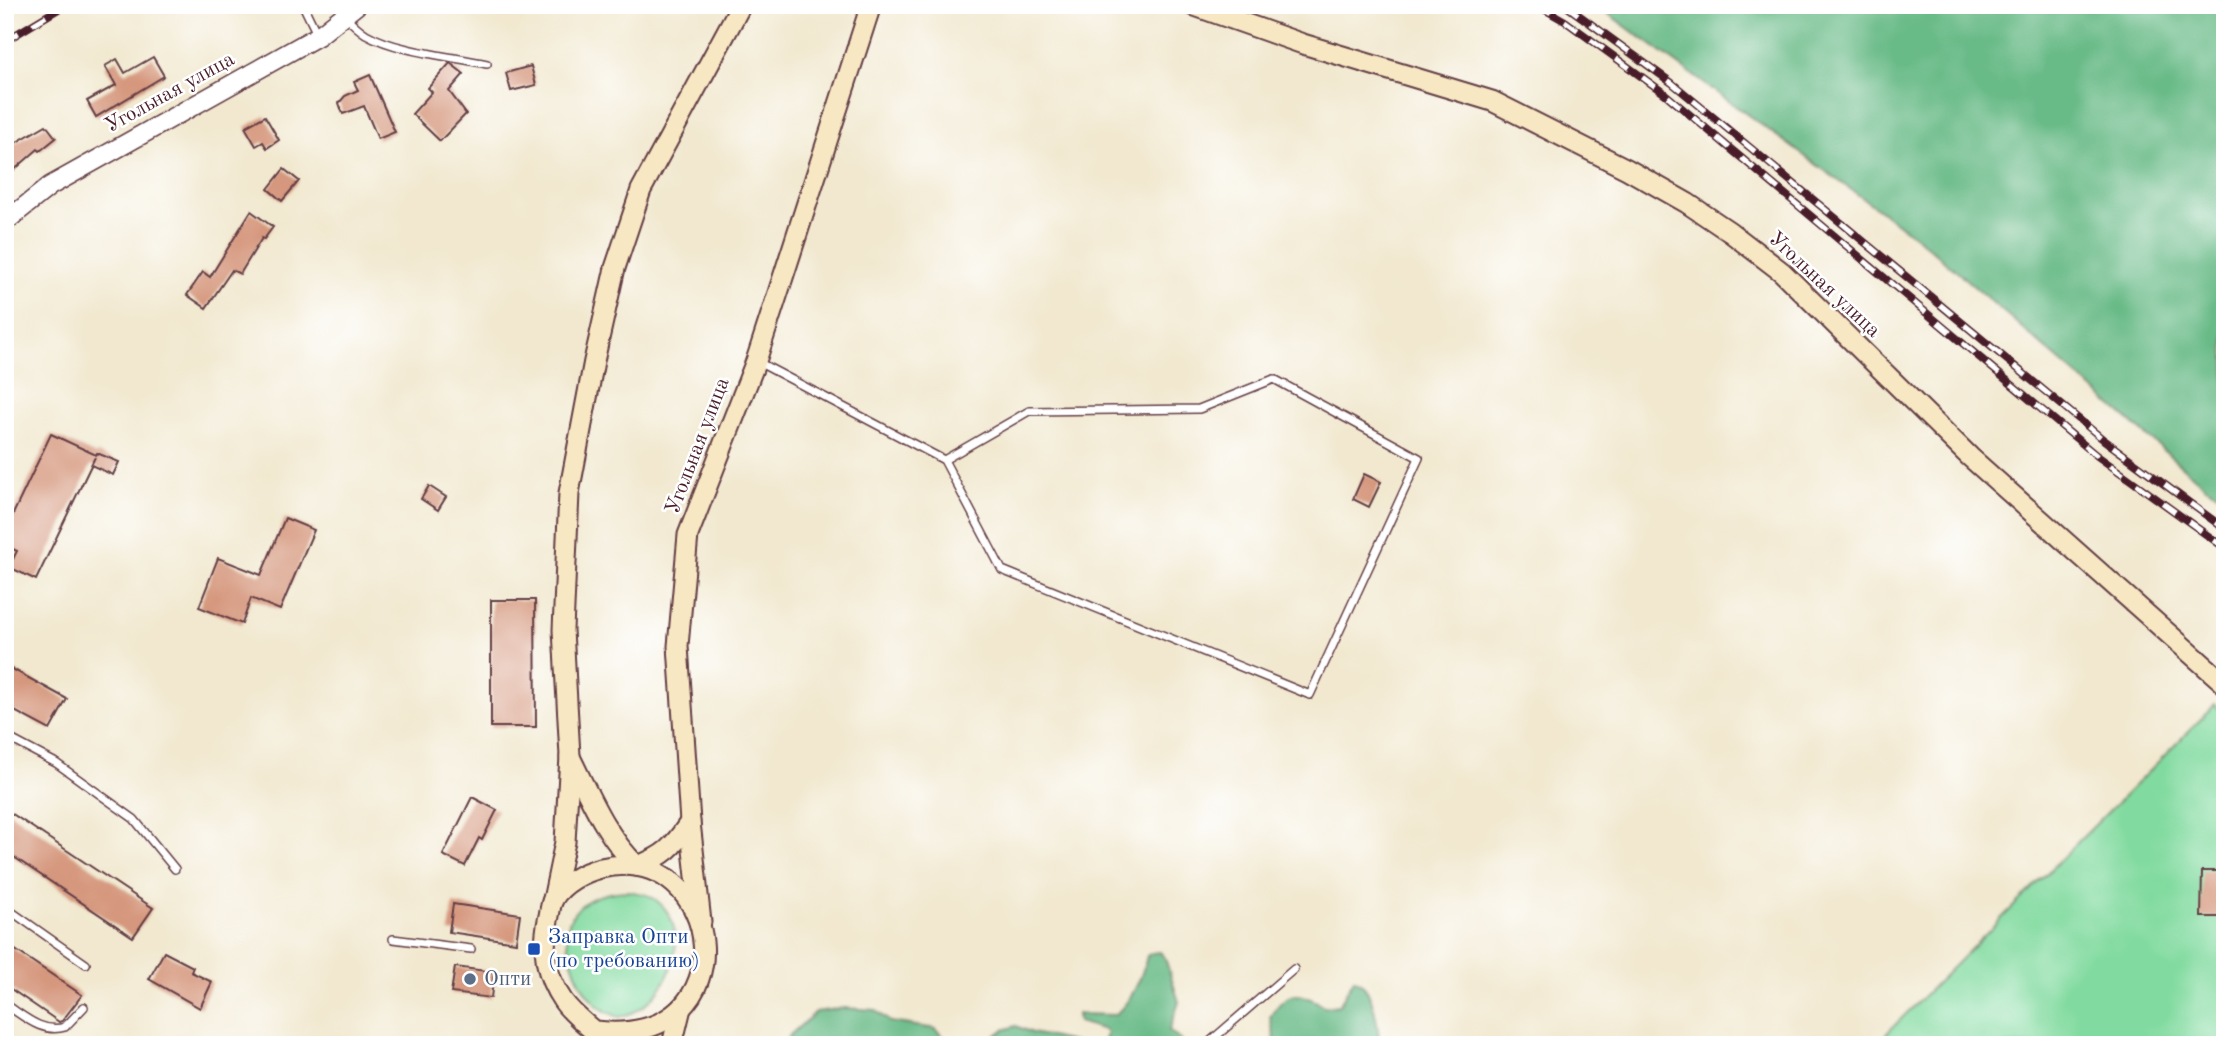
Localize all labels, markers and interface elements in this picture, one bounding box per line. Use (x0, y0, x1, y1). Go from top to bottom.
street label: Угольная улица (102, 49, 238, 137)
street label: Угольная улица (1764, 228, 1884, 342)
street label: Угольная улица (662, 375, 734, 517)
place label: Заправка Опти (по требованию) (548, 927, 700, 972)
marker: Заправка Опти (по требованию) (526, 941, 542, 957)
place label: Опти (484, 969, 531, 990)
marker: Опти (462, 971, 478, 987)

